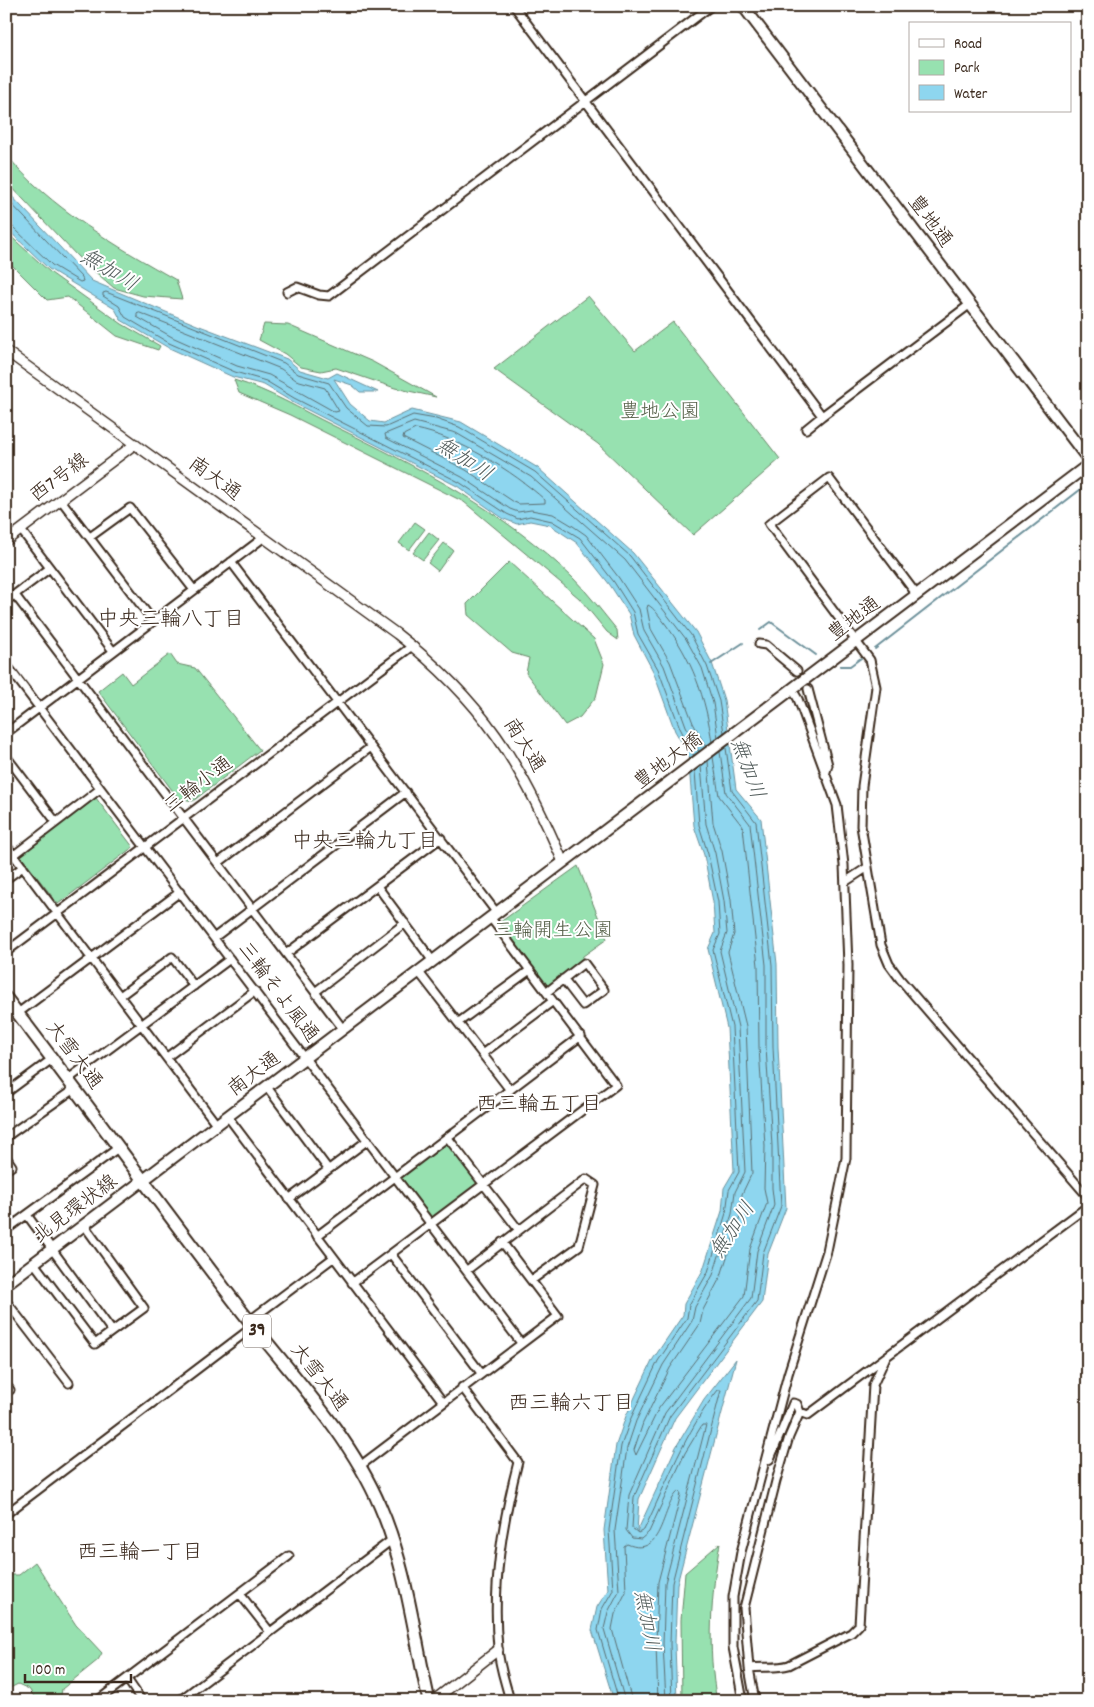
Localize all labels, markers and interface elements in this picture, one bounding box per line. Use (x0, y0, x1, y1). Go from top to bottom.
legend (909, 22, 1072, 112)
text: Road (954, 34, 982, 56)
text: Park (954, 58, 980, 80)
text: Water (954, 84, 988, 106)
street label: 豊地通 (900, 190, 958, 254)
water label: 無加川 (73, 243, 143, 301)
park label: 豊地公園 (620, 399, 700, 427)
water label: 無加川 (428, 431, 498, 491)
street label: 西7号線 (25, 447, 95, 511)
street label: 南大通 (182, 451, 246, 509)
street label: 豊地通 (823, 591, 887, 649)
district label: 中央三輪八丁目 (98, 606, 245, 636)
street label: 南大通 (495, 713, 551, 779)
street label: 豊地大橋 (629, 727, 709, 797)
water label: 無加川 (721, 734, 771, 804)
street label: 三輪小通 (159, 751, 239, 821)
district label: 中央三輪九丁目 (292, 828, 439, 858)
park label: 三輪開生公園 (493, 918, 613, 946)
street label: 三輪そよ風通 (230, 937, 324, 1049)
street label: 大雪大通 (38, 1016, 108, 1096)
street label: 南大通 (223, 1046, 287, 1104)
district label: 西三輪五丁目 (476, 1091, 602, 1121)
street label: 北見環状線 (28, 1169, 124, 1251)
water label: 無加川 (704, 1196, 764, 1266)
road number: 39 (243, 1314, 271, 1348)
street label: 大雪大通 (282, 1338, 354, 1418)
district label: 西三輪六丁目 (508, 1390, 634, 1420)
district label: 西三輪一丁目 (77, 1539, 203, 1569)
water label: 無加川 (625, 1587, 665, 1655)
scale bar (25, 1652, 131, 1684)
text: 100 m (32, 1660, 65, 1682)

